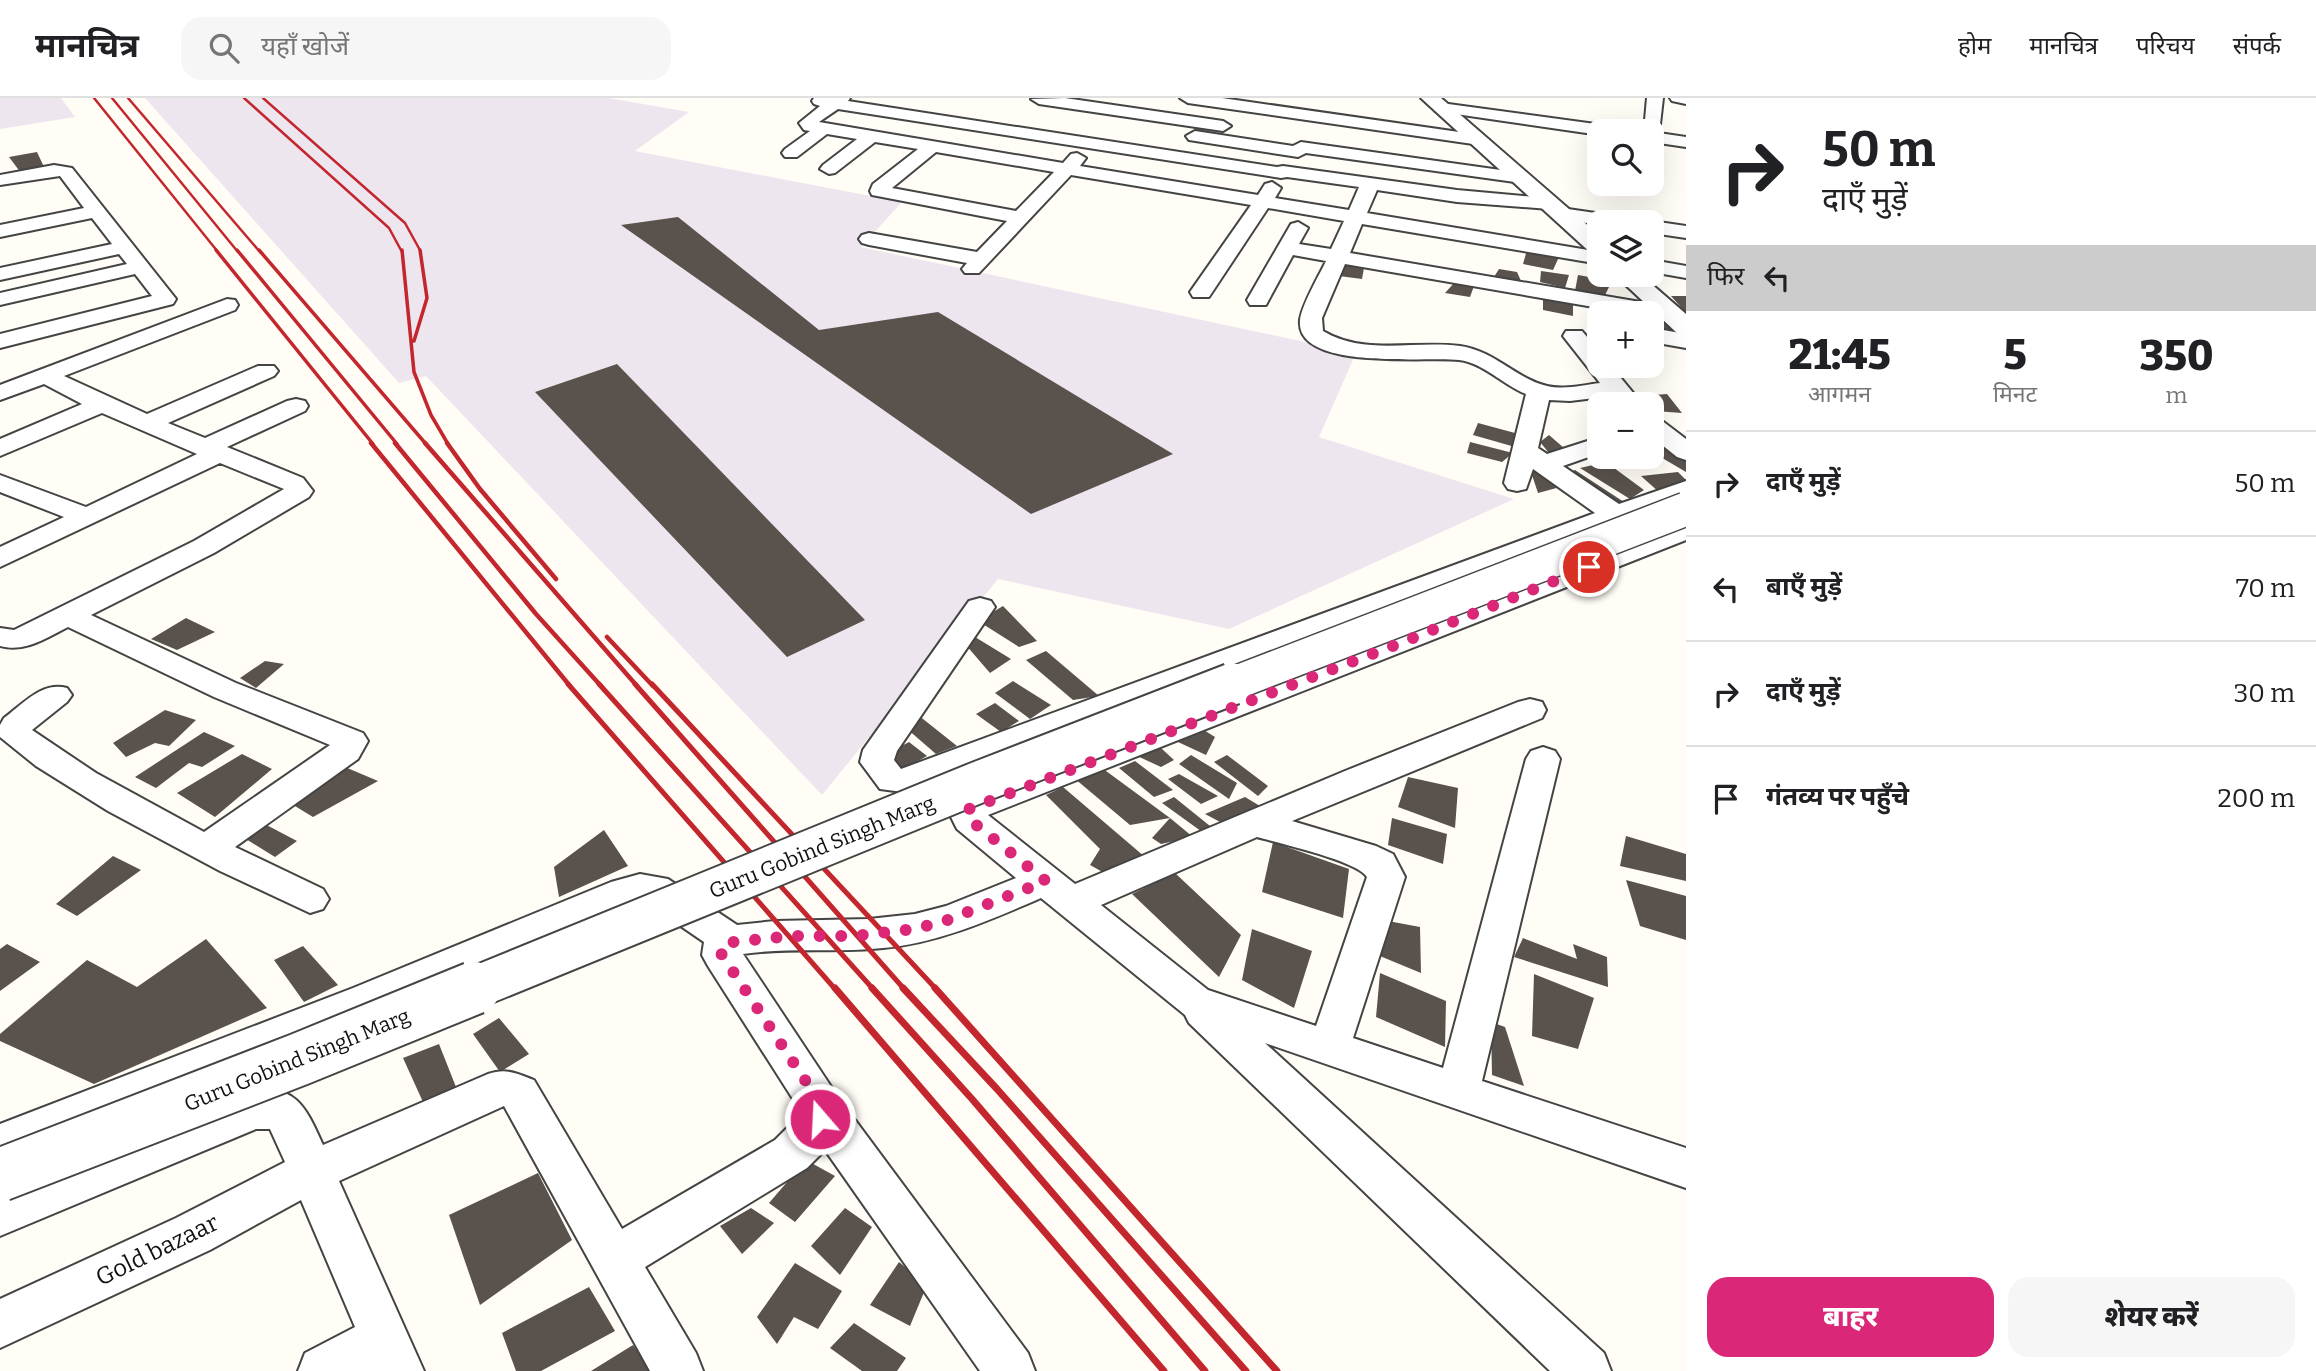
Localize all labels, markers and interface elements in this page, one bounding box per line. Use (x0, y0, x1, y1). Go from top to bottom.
search box (181, 17, 671, 80)
text: मानचित्र (35, 26, 139, 66)
icon: search (205, 29, 243, 67)
text: यहाँ खोजें (261, 31, 349, 62)
text: होम (1958, 32, 1991, 60)
text: मानचित्र (2029, 32, 2098, 60)
text: परिचय (2136, 32, 2195, 60)
text: संपर्क (2233, 32, 2281, 60)
map controls (1587, 119, 1664, 469)
button: search (1587, 119, 1664, 196)
text: 50 m (1822, 120, 1935, 179)
icon: right (1707, 126, 1798, 217)
text: दाएँ मुड़ें (1822, 180, 1908, 218)
button: layers (1587, 210, 1664, 287)
icon: left (1758, 259, 1796, 297)
text: फिर (1707, 261, 1744, 292)
button: + (1587, 301, 1664, 378)
text: 21:45 (1788, 330, 1891, 380)
text: 5 (2003, 330, 2027, 380)
text: 350 (2140, 331, 2214, 381)
text: आगमन (1808, 380, 1871, 408)
text: मिनट (1993, 380, 2037, 408)
text: m (2166, 381, 2188, 409)
button: − (1587, 392, 1664, 469)
icon: right (1707, 465, 1745, 503)
text: दाएँ मुड़ें (1766, 466, 1841, 497)
text: 50 m (2234, 468, 2295, 499)
pin (1559, 537, 1619, 597)
icon: arrive (1570, 548, 1608, 586)
icon: left (1707, 570, 1745, 608)
text: बाएँ मुड़ें (1766, 571, 1842, 602)
text: 70 m (2236, 573, 2295, 604)
icon: right (1707, 675, 1745, 713)
text: दाएँ मुड़ें (1766, 676, 1841, 707)
text: 30 m (2234, 678, 2295, 709)
icon: arrive (1707, 780, 1745, 818)
text: गंतव्य पर पहुँचे (1766, 781, 1909, 812)
text: 200 m (2218, 783, 2295, 814)
street label: Guru Gobind Singh Marg (705, 790, 939, 904)
street label: Guru Gobind Singh Marg (180, 1003, 414, 1117)
position arrow (783, 1082, 857, 1156)
street label: Gold bazaar (91, 1208, 223, 1292)
button: बाहर (1707, 1277, 1994, 1357)
button: शेयर करें (2008, 1277, 2295, 1357)

